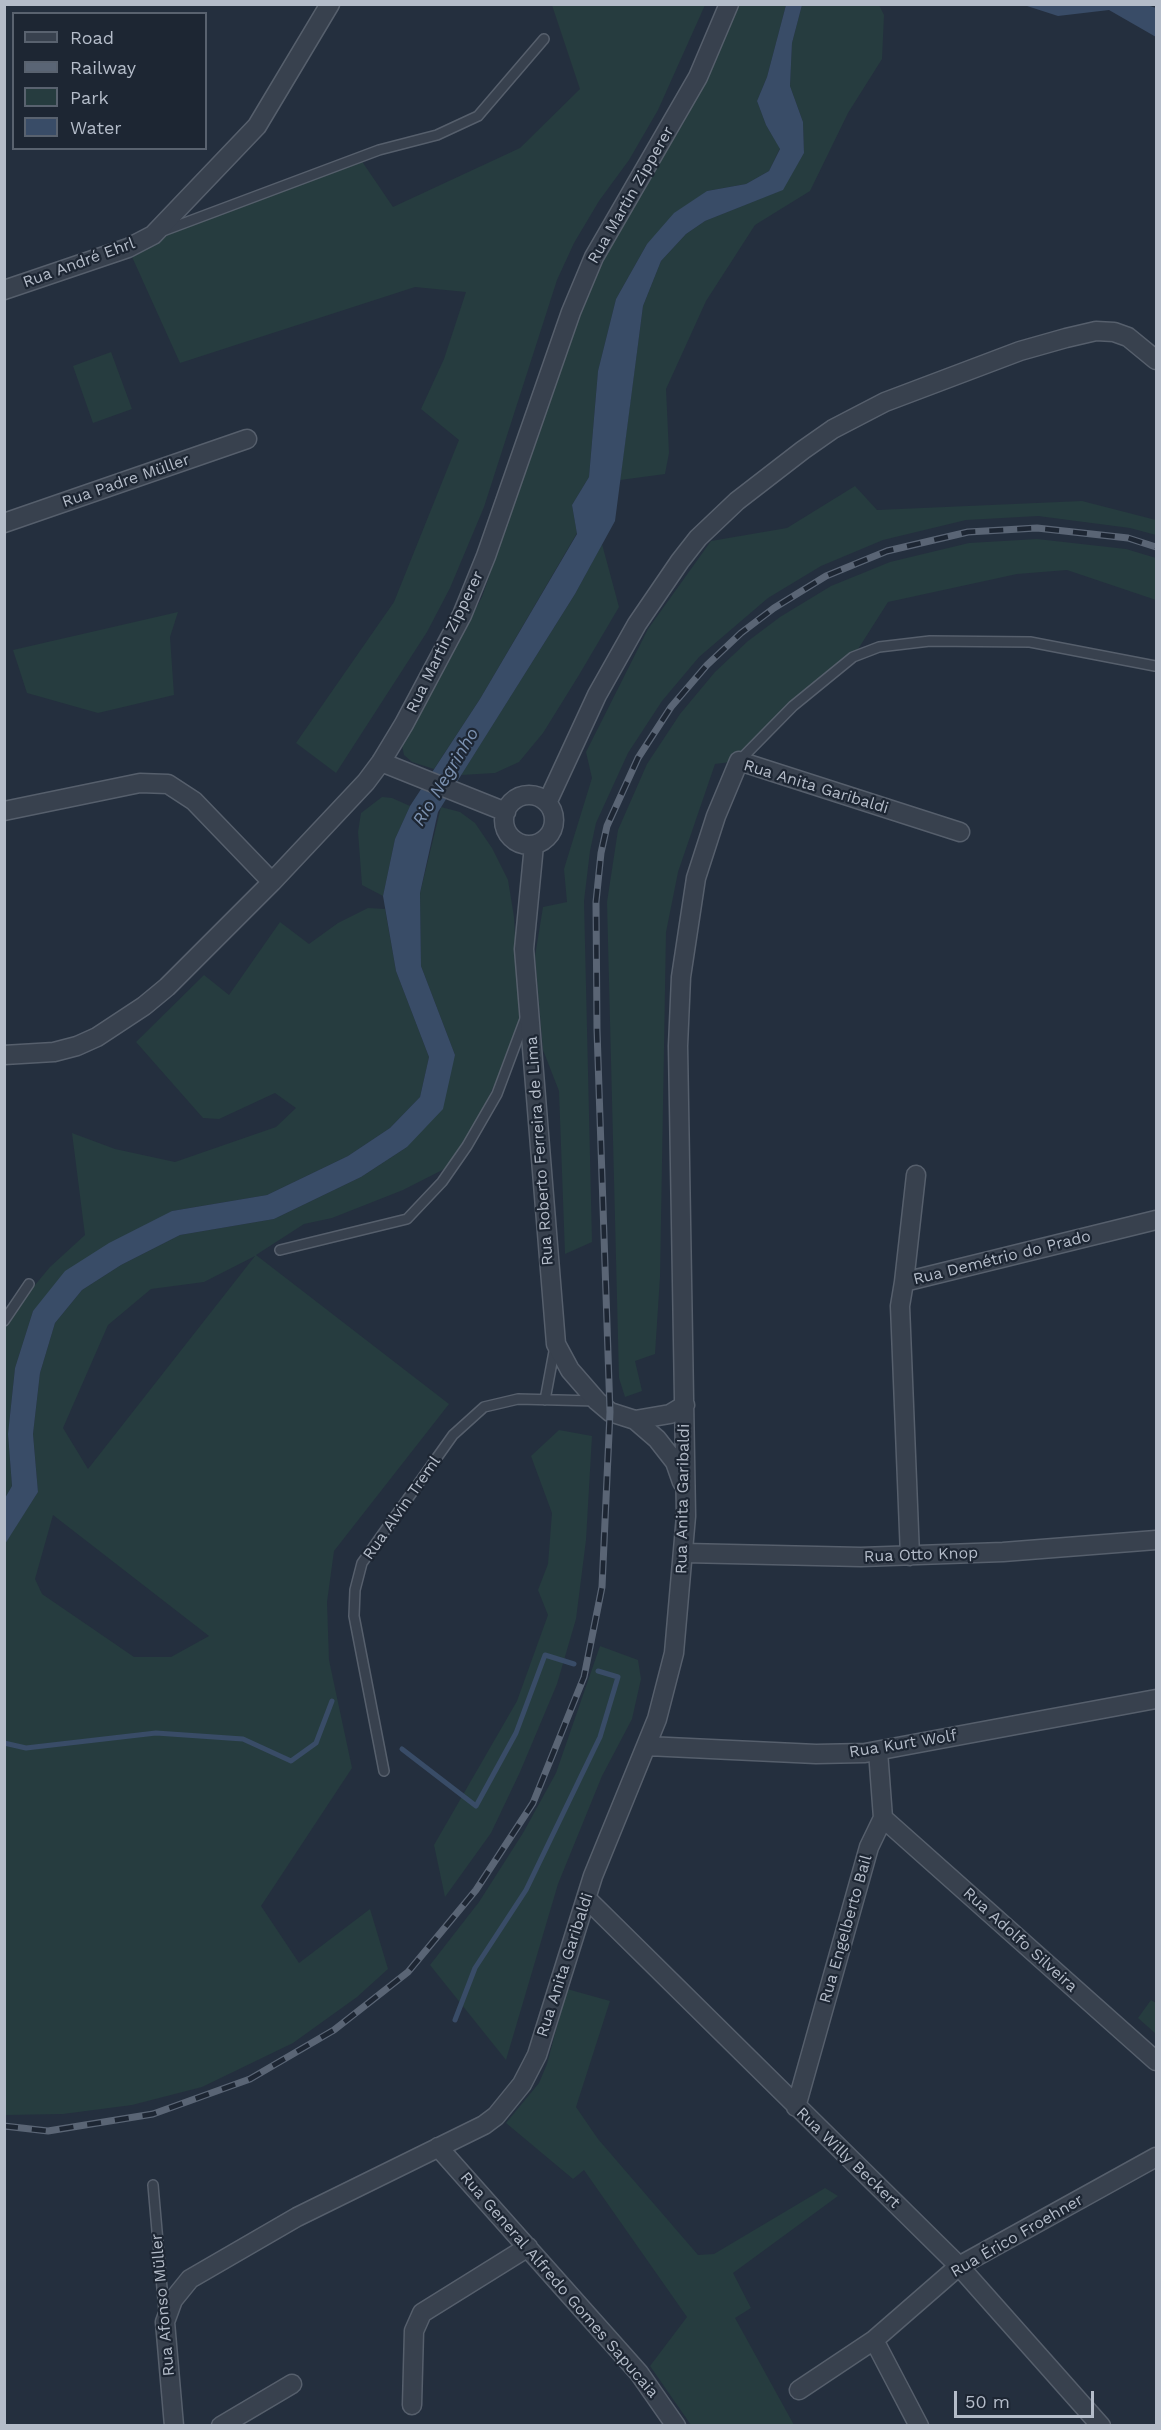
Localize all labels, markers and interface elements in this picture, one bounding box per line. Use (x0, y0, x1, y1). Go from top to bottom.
legend (12, 12, 207, 150)
text: Road (70, 27, 114, 48)
text: Railway (70, 57, 136, 78)
text: Park (70, 87, 109, 108)
text: Water (70, 117, 122, 138)
street label: Rua Martin Zipperer (584, 123, 678, 267)
street label: Rua André Ehrl (20, 234, 138, 292)
street label: Rua Padre Müller (60, 450, 192, 512)
street label: Rua Martin Zipperer (402, 568, 488, 716)
water label: Rio Negrinho (408, 724, 484, 830)
street label: Rua Anita Garibaldi (741, 756, 891, 818)
street label: Rua Roberto Ferreira de Lima (522, 1036, 558, 1266)
street label: Rua Demétrio do Prado (911, 1227, 1093, 1289)
street label: Rua Anita Garibaldi (672, 1424, 694, 1574)
street label: Rua Alvin Treml (359, 1452, 445, 1564)
street label: Rua Otto Knop (864, 1543, 978, 1567)
street label: Rua Kurt Wolf (848, 1726, 958, 1762)
street label: Rua Engelberto Bail (816, 1853, 876, 2005)
street label: Rua Adolfo Silveira (959, 1884, 1081, 1996)
street label: Rua Anita Garibaldi (533, 1890, 597, 2040)
street label: Rua Willy Beckert (792, 2104, 904, 2212)
street label: Rua General Alfredo Gomes Sapucaia (456, 2168, 662, 2402)
street label: Rua Érico Froehner (947, 2190, 1087, 2282)
street label: Rua Afonso Müller (147, 2233, 179, 2377)
scale bar (957, 2379, 1096, 2417)
text: 50 m (965, 2391, 1010, 2412)

